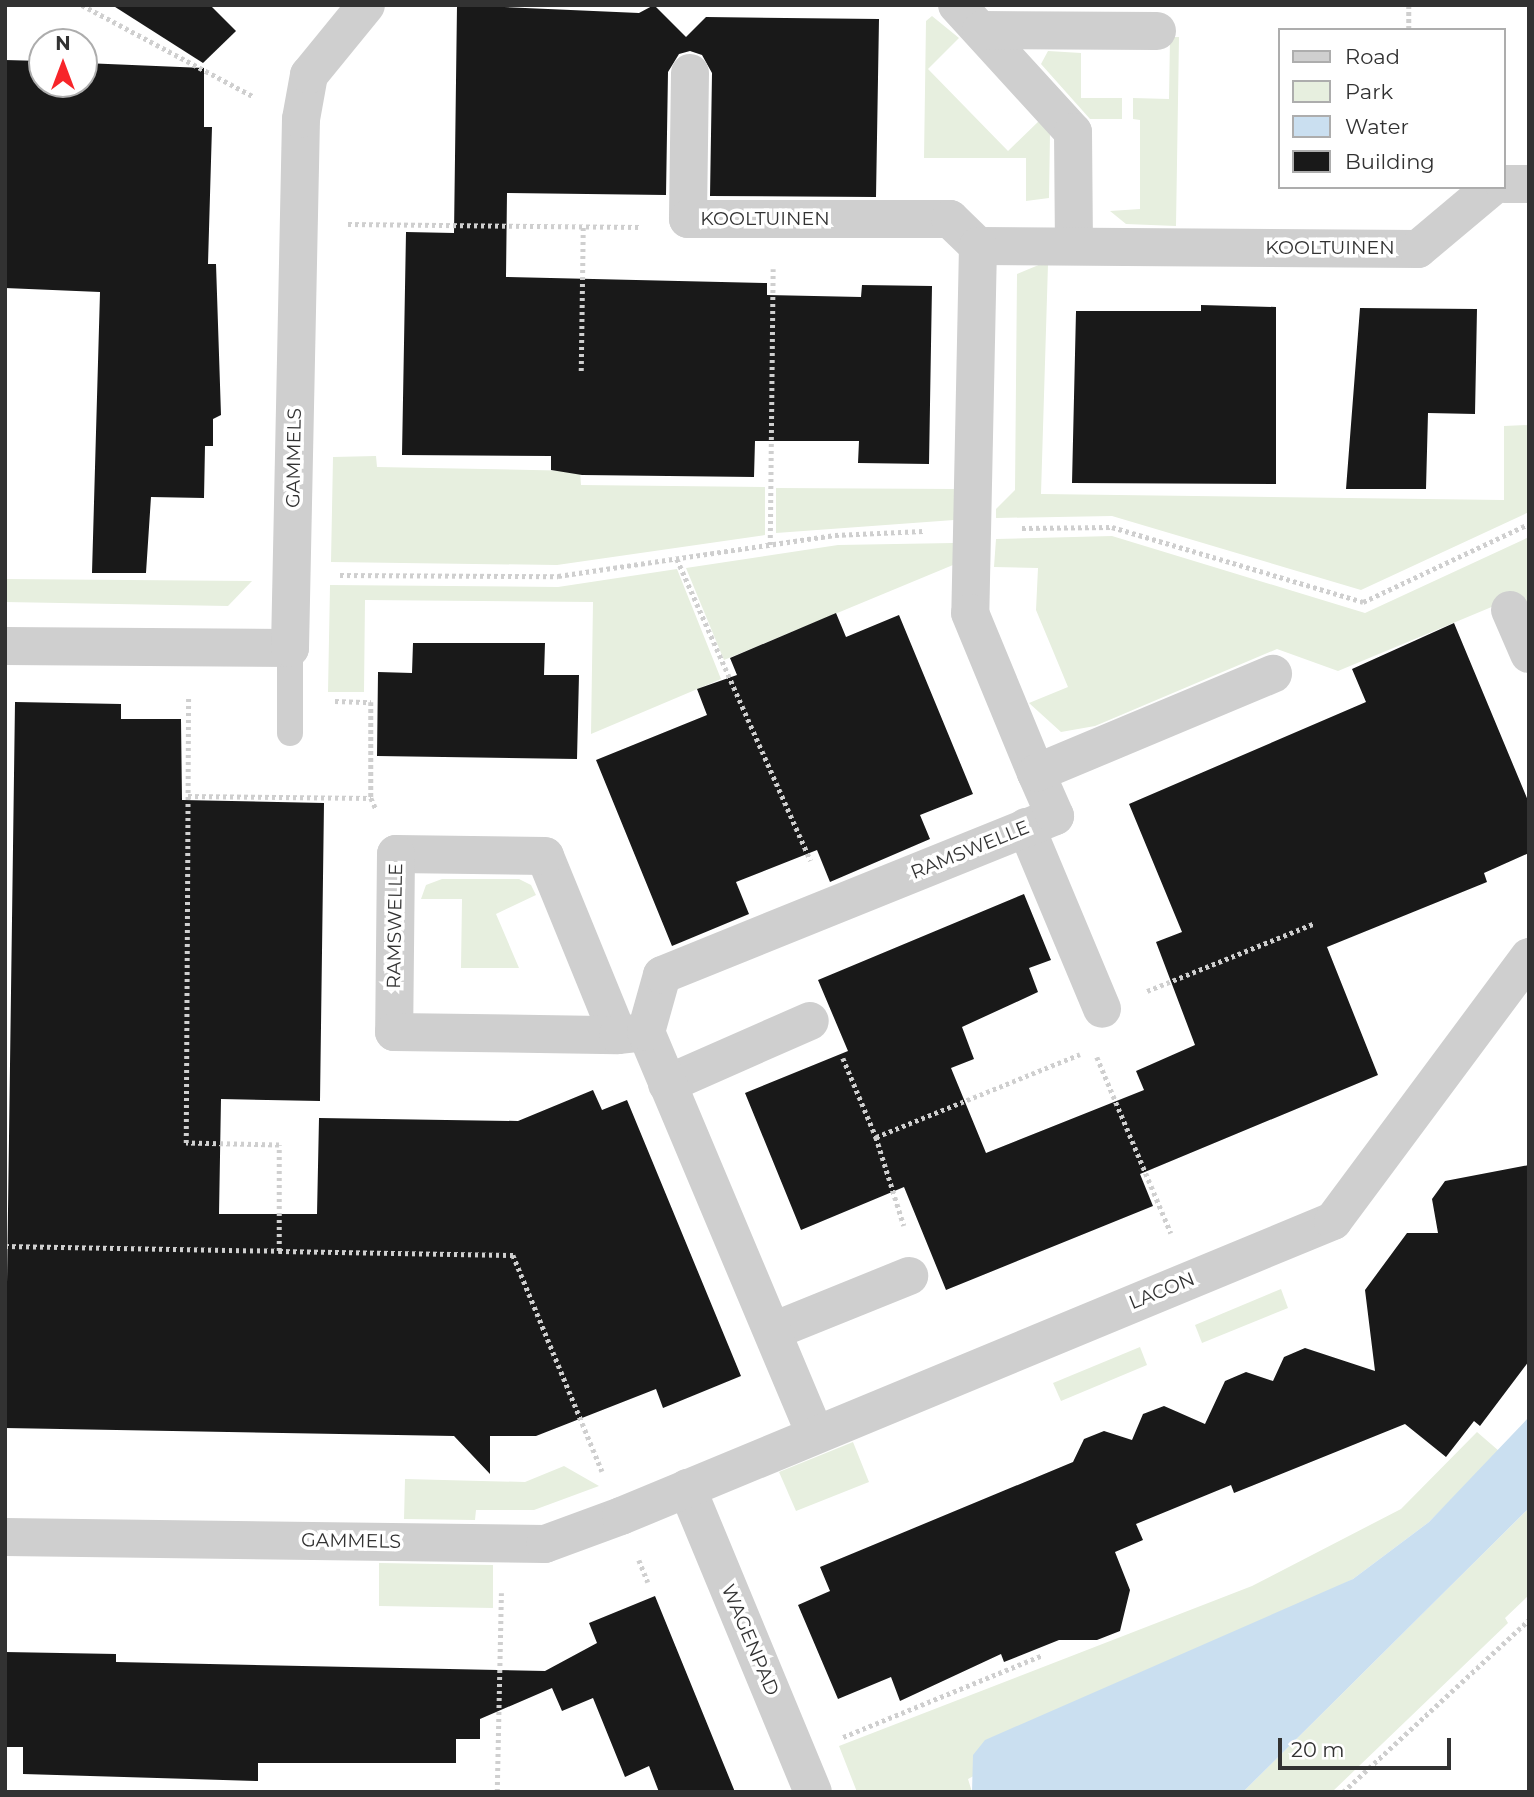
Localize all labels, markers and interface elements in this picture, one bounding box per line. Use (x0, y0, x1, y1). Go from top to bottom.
north arrow (28, 28, 98, 98)
legend (1278, 28, 1506, 189)
text: N (55, 32, 71, 55)
text: Road (1345, 44, 1400, 69)
text: Park (1345, 79, 1393, 104)
text: Water (1345, 114, 1409, 139)
text: Building (1345, 149, 1435, 174)
street label: KOOLTUINEN (700, 208, 830, 230)
street label: KOOLTUINEN (1265, 237, 1395, 259)
street label: GAMMELS (282, 408, 306, 508)
street label: RAMSWELLE (907, 816, 1033, 884)
street label: RAMSWELLE (383, 863, 407, 989)
street label: LACON (1126, 1268, 1198, 1314)
street label: GAMMELS (301, 1529, 401, 1553)
street label: WAGENPAD (716, 1581, 784, 1699)
scale bar (1282, 1724, 1455, 1768)
text: 20 m (1291, 1737, 1345, 1762)

